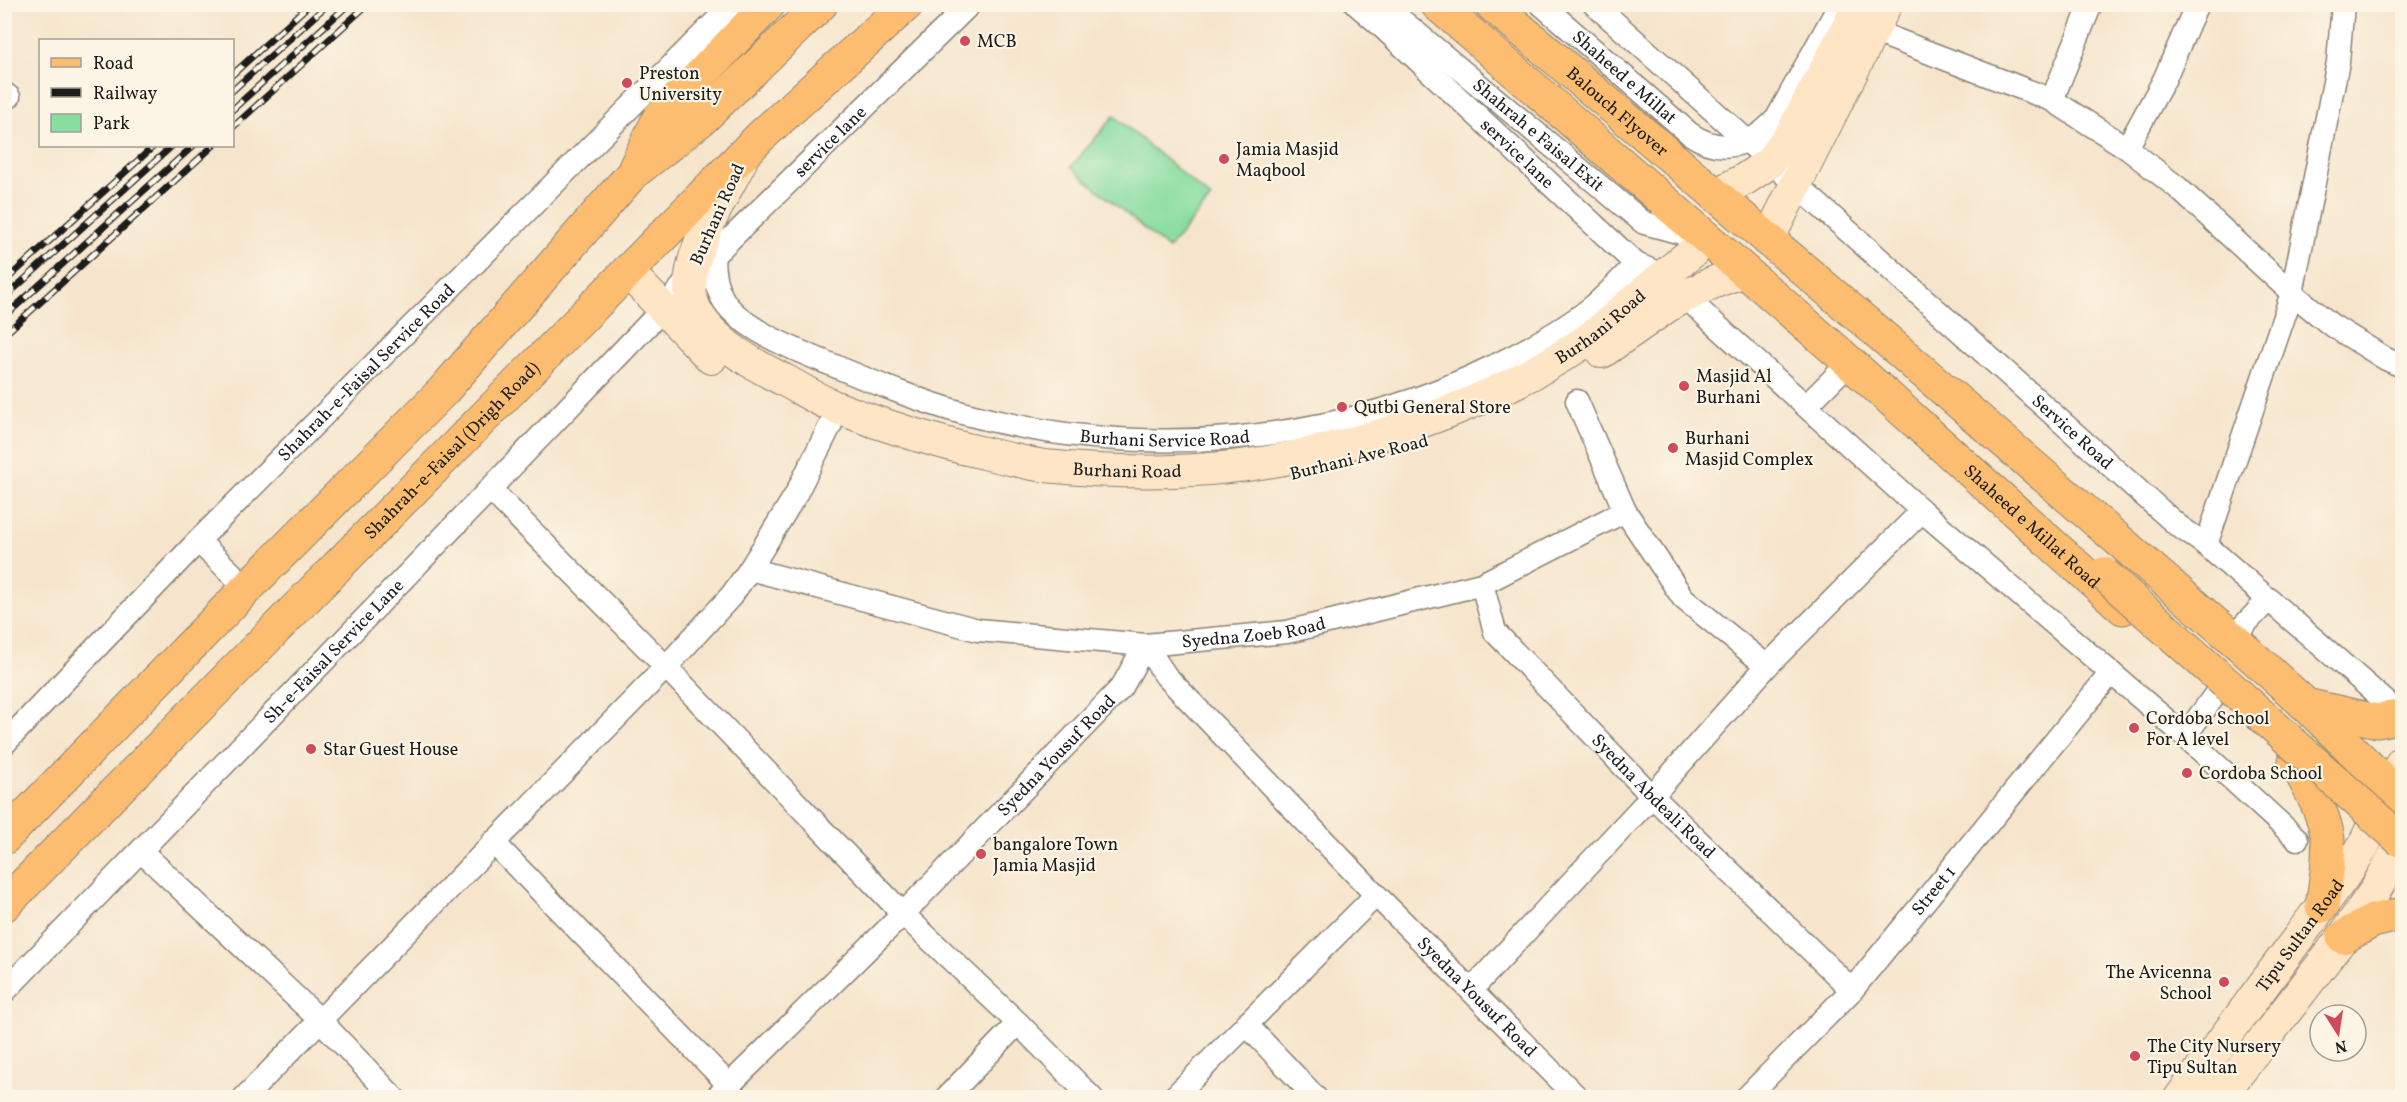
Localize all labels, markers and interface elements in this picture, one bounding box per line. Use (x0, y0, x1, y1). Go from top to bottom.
street label: Shaheed e Millat (1566, 25, 1681, 131)
place label: MCB (977, 30, 1017, 55)
marker: MCB (958, 34, 972, 48)
legend (39, 39, 234, 147)
text: Road (93, 52, 134, 77)
place label: Preston University (639, 62, 722, 108)
street label: Balouch Flyover (1560, 62, 1673, 164)
street label: Shahrah e Faisal Exit (1466, 74, 1609, 198)
marker: Preston University (620, 76, 634, 90)
text: Railway (93, 82, 157, 107)
street label: service lane (789, 101, 873, 184)
text: Park (93, 112, 130, 137)
street label: service lane (1474, 114, 1559, 195)
place label: Jamia Masjid Maqbool (1236, 138, 1339, 184)
marker: Jamia Masjid Maqbool (1217, 152, 1231, 166)
street label: Burhani Road (685, 160, 752, 269)
street label: Shahrah-e-Faisal Service Road (273, 279, 461, 468)
street label: Burhani Road (1551, 284, 1652, 371)
street label: Shahrah-e-Faisal (Drigh Road) (359, 357, 546, 546)
place label: Masjid Al Burhani (1696, 365, 1772, 411)
marker: Masjid Al Burhani (1677, 379, 1691, 393)
street label: Service Road (2025, 390, 2118, 476)
place label: Qutbi General Store (1354, 396, 1511, 421)
marker: Qutbi General Store (1335, 400, 1349, 414)
street label: Burhani Service Road (1078, 425, 1251, 454)
place label: Burhani Masjid Complex (1685, 427, 1813, 473)
street label: Burhani Ave Road (1287, 429, 1431, 488)
marker: Burhani Masjid Complex (1666, 441, 1680, 455)
street label: Burhani Road (1072, 458, 1182, 485)
street label: Shaheed e Millat Road (1957, 460, 2105, 596)
street label: Sh-e-Faisal Service Lane (259, 574, 410, 730)
street label: Syedna Zoeb Road (1181, 612, 1328, 656)
street label: Syedna Yousuf Road (993, 690, 1122, 823)
place label: Cordoba School For A level (2146, 707, 2269, 753)
marker: Cordoba School For A level (2127, 721, 2141, 735)
street label: Syedna Abdeali Road (1585, 729, 1720, 865)
place label: Star Guest House (323, 738, 458, 763)
marker: Star Guest House (304, 742, 318, 756)
place label: Cordoba School (2199, 762, 2322, 787)
marker: Cordoba School (2180, 766, 2194, 780)
place label: bangalore Town Jamia Masjid (993, 833, 1118, 879)
marker: bangalore Town Jamia Masjid (974, 847, 988, 861)
street label: Street 1 (1907, 861, 1963, 922)
street label: Tipu Sultan Road (2251, 875, 2351, 998)
street label: Syedna Yousuf Road (1411, 932, 1542, 1063)
place label: The Avicenna School (2105, 961, 2212, 1007)
marker: The Avicenna School (2217, 975, 2231, 989)
north arrow (2308, 1003, 2368, 1063)
text: N (2332, 1034, 2349, 1058)
place label: The City Nursery Tipu Sultan (2147, 1035, 2281, 1081)
marker: The City Nursery Tipu Sultan (2128, 1049, 2142, 1063)

